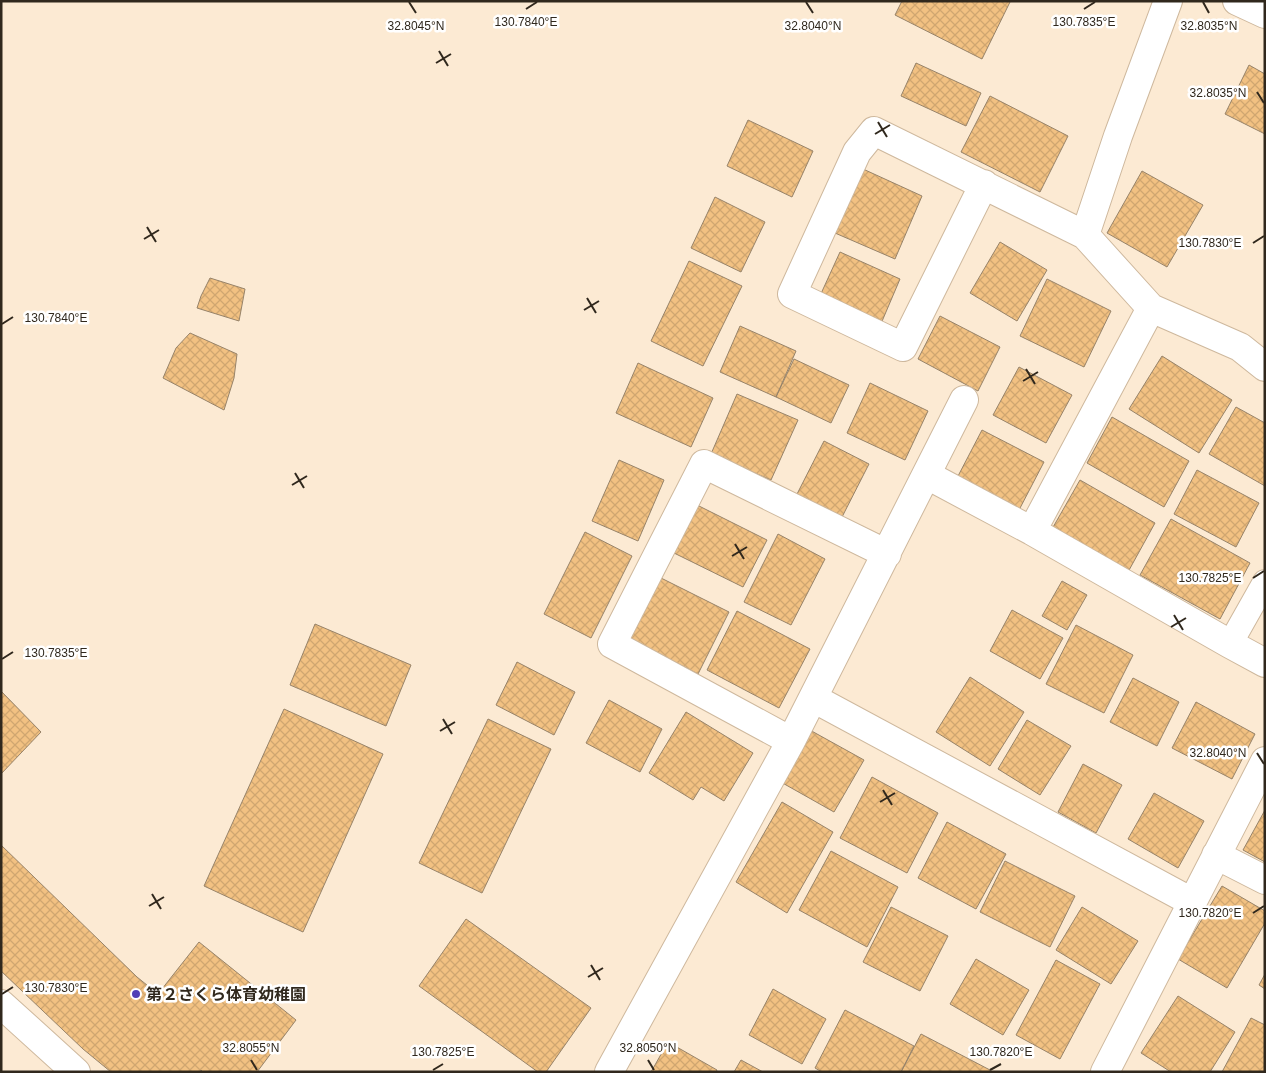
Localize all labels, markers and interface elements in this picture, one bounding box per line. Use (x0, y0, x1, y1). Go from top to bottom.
text: 130.7840°E (495, 15, 557, 29)
text: 130.7835°E (1053, 15, 1115, 29)
text: 32.8045°N (388, 19, 444, 33)
text: 32.8040°N (785, 19, 841, 33)
text: 32.8035°N (1181, 19, 1237, 33)
text: 32.8035°N (1190, 86, 1246, 100)
text: 130.7830°E (1179, 236, 1241, 250)
text: 130.7840°E (25, 311, 87, 325)
text: 130.7825°E (1179, 571, 1241, 585)
text: 130.7835°E (25, 646, 87, 660)
text: 32.8040°N (1190, 746, 1246, 760)
text: 130.7820°E (1179, 906, 1241, 920)
text: 130.7830°E (25, 981, 87, 995)
place label: 第２さくら体育幼稚園 (146, 986, 306, 1003)
marker: 第２さくら体育幼稚園 (130, 988, 142, 1000)
text: 32.8055°N (223, 1041, 279, 1055)
text: 32.8050°N (620, 1041, 676, 1055)
text: 130.7825°E (412, 1045, 474, 1059)
text: 130.7820°E (970, 1045, 1032, 1059)

